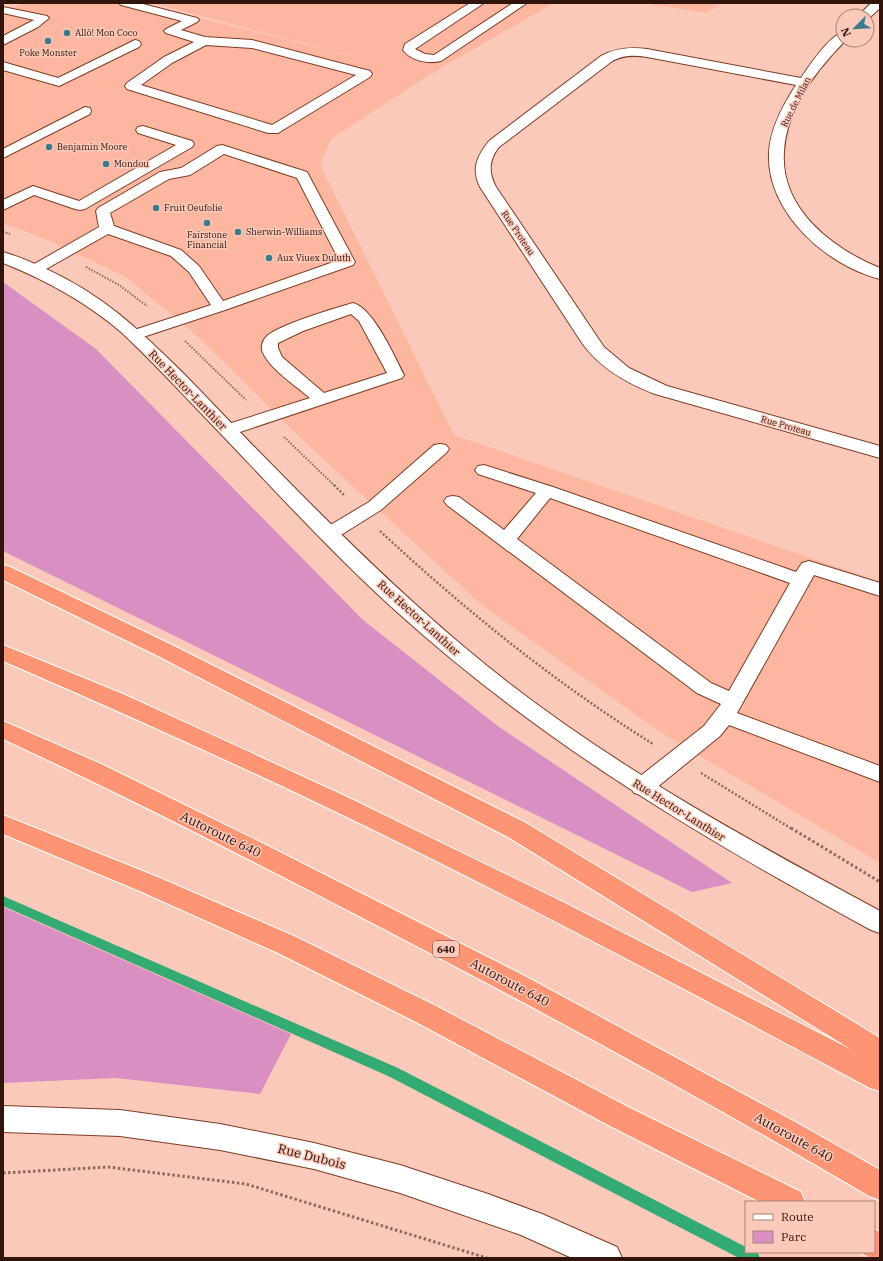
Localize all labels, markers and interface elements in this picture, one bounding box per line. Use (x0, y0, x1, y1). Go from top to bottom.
north arrow (835, 8, 875, 48)
text: N (838, 25, 854, 39)
place label: Allô! Mon Coco (75, 27, 137, 38)
marker: Allô! Mon Coco (62, 28, 72, 38)
marker: Poke Monster (43, 36, 53, 46)
place label: Poke Monster (19, 47, 77, 58)
street label: Rue de Milan (778, 75, 813, 129)
place label: Benjamin Moore (57, 141, 128, 152)
marker: Benjamin Moore (44, 142, 54, 152)
place label: Mondou (114, 158, 149, 169)
marker: Mondou (101, 159, 111, 169)
place label: Fruit Oeufolie (164, 202, 223, 213)
marker: Fruit Oeufolie (151, 203, 161, 213)
street label: Rue Proteau (499, 208, 538, 258)
marker: Fairstone Financial (202, 218, 212, 228)
place label: Sherwin-Williams (246, 226, 322, 237)
marker: Sherwin-Williams (233, 227, 243, 237)
place label: Fairstone Financial (187, 229, 227, 250)
place label: Aux Viuex Duluth (277, 252, 351, 263)
marker: Aux Viuex Duluth (264, 253, 274, 263)
street label: Rue Hector-Lanthier (146, 347, 230, 433)
street label: Rue Proteau (760, 413, 813, 438)
street label: Rue Hector-Lanthier (375, 577, 463, 659)
street label: Rue Hector-Lanthier (630, 776, 728, 844)
street label: Autoroute 640 (178, 808, 264, 861)
road number: 640 (433, 941, 459, 957)
street label: Autoroute 640 (467, 954, 553, 1011)
street label: Autoroute 640 (751, 1109, 836, 1166)
street label: Rue Dubois (276, 1140, 348, 1173)
legend (745, 1201, 875, 1253)
text: Route (781, 1209, 814, 1224)
text: Parc (781, 1229, 806, 1244)

